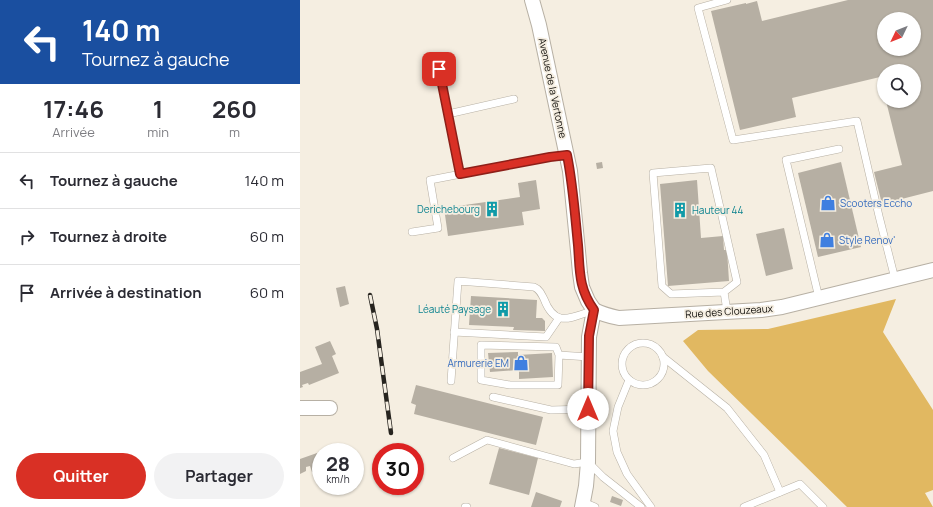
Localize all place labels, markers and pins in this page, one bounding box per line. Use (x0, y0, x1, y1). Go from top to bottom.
pin (422, 52, 456, 86)
shop icon: Scooters Eccho (819, 194, 837, 212)
place label: Scooters Eccho (840, 196, 912, 210)
building icon: Derichebourg (483, 200, 501, 218)
building icon: Hauteur 44 (671, 201, 689, 219)
place label: Derichebourg (417, 202, 480, 216)
place label: Hauteur 44 (692, 203, 744, 217)
shop icon: Style Renov' (818, 231, 836, 249)
place label: Style Renov' (839, 233, 895, 247)
building icon: Léauté Paysage (494, 300, 512, 318)
place label: Léauté Paysage (418, 302, 491, 316)
shop icon: Armurerie EM (512, 354, 530, 372)
place label: Armurerie EM (447, 356, 509, 370)

